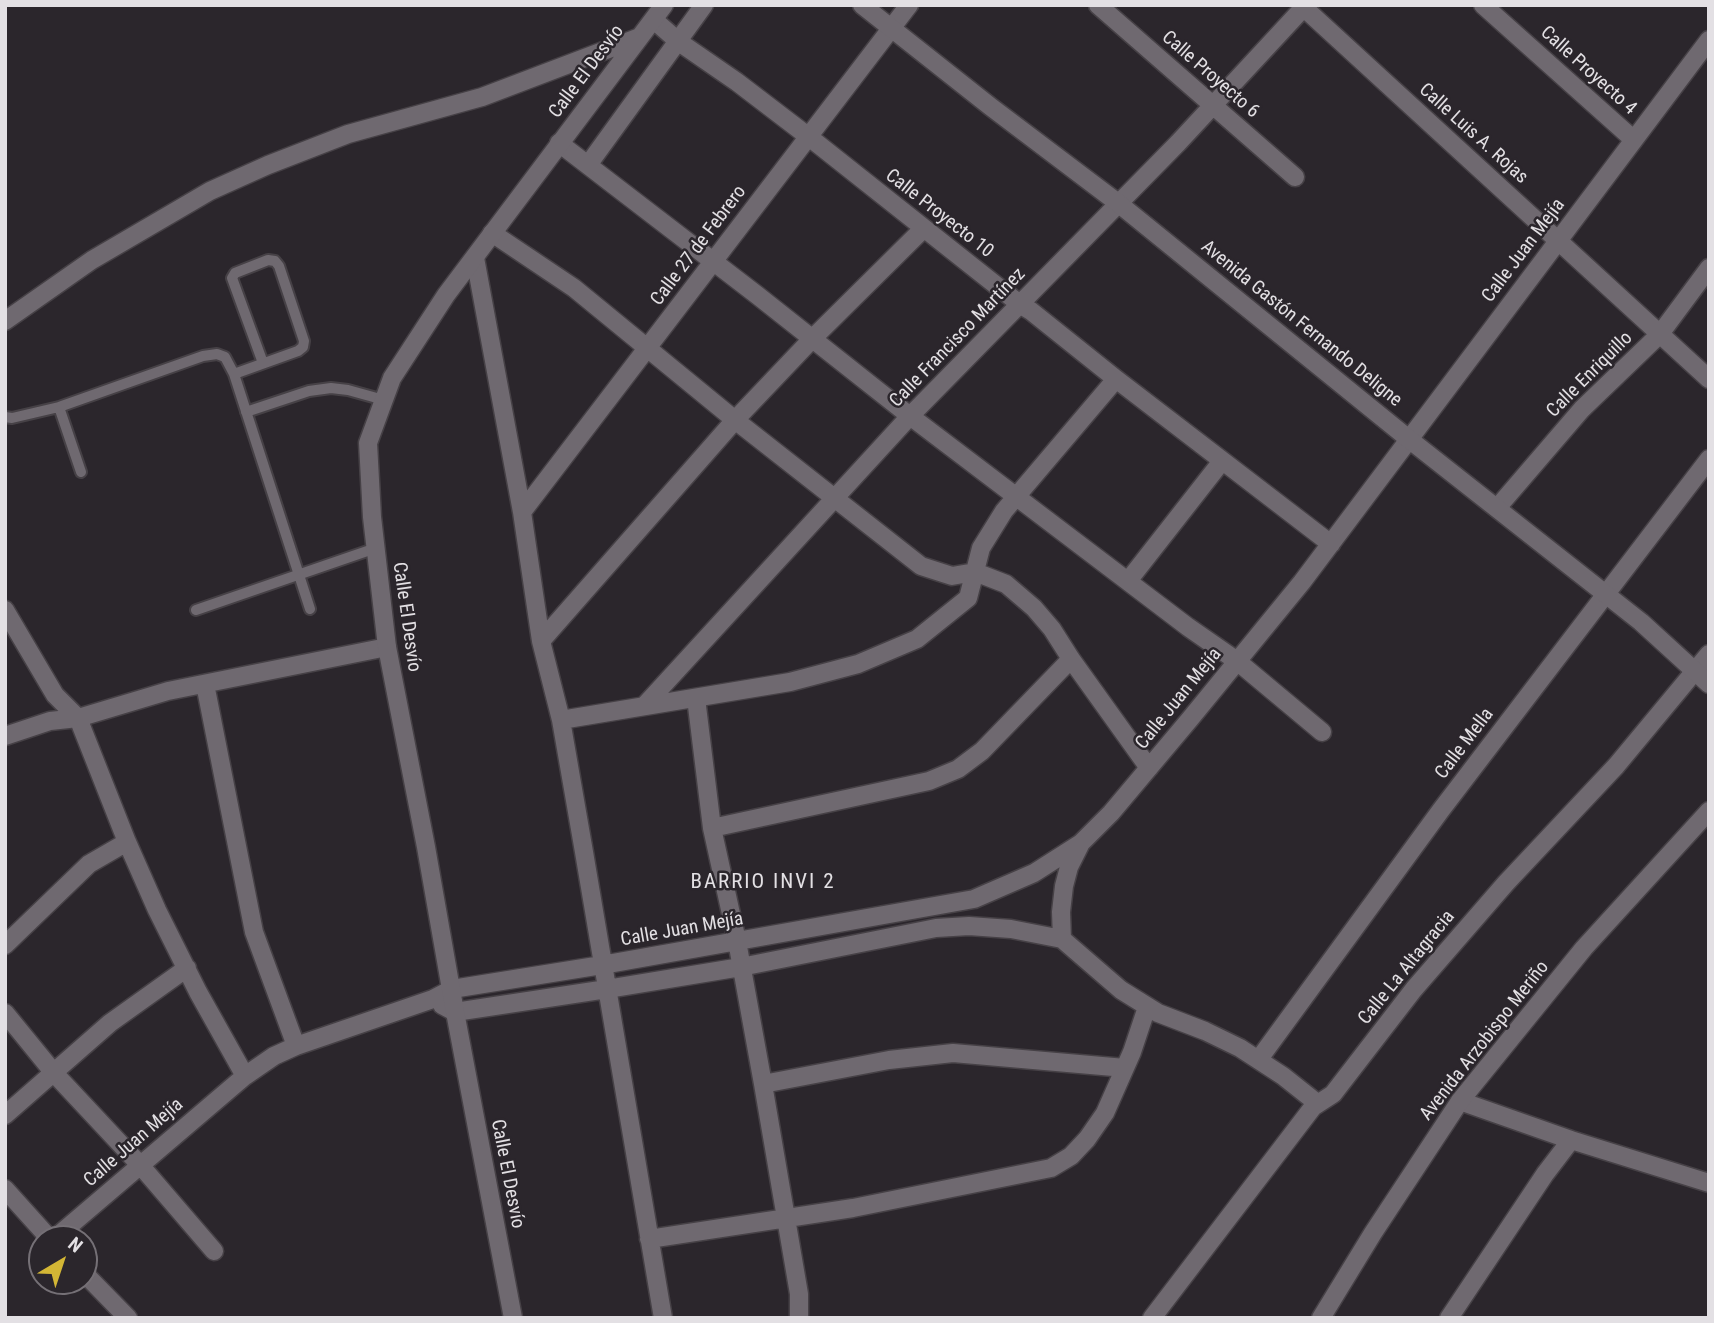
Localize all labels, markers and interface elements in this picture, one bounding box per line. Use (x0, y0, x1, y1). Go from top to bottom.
street label: Calle El Desvío (545, 21, 629, 123)
street label: Calle Proyecto 4 (1535, 22, 1641, 120)
street label: Calle Proyecto 6 (1157, 27, 1263, 123)
street label: Calle Luis A. Rojas (1414, 79, 1532, 189)
street label: Calle Proyecto 10 (880, 165, 998, 263)
street label: Calle 27 de Febrero (646, 181, 752, 311)
street label: Calle Juan Mejía (1478, 195, 1570, 307)
street label: Avenida Gastón Fernando Deligne (1196, 236, 1406, 412)
street label: Calle Francisco Martínez (885, 263, 1031, 413)
street label: Calle Enriquillo (1542, 327, 1638, 423)
street label: Calle El Desvío (387, 561, 425, 673)
street label: Calle Juan Mejía (1131, 644, 1227, 754)
street label: Calle Mella (1431, 704, 1499, 784)
district label: BARRIO INVI 2 (692, 870, 834, 896)
street label: Calle La Altagracia (1354, 906, 1460, 1030)
street label: Calle Juan Mejía (619, 908, 745, 952)
street label: Avenida Arzobispo Meriño (1416, 957, 1554, 1125)
street label: Calle Juan Mejía (80, 1094, 188, 1192)
street label: Calle El Desvío (485, 1118, 529, 1230)
north arrow (28, 1225, 98, 1295)
text: N (64, 1232, 87, 1257)

